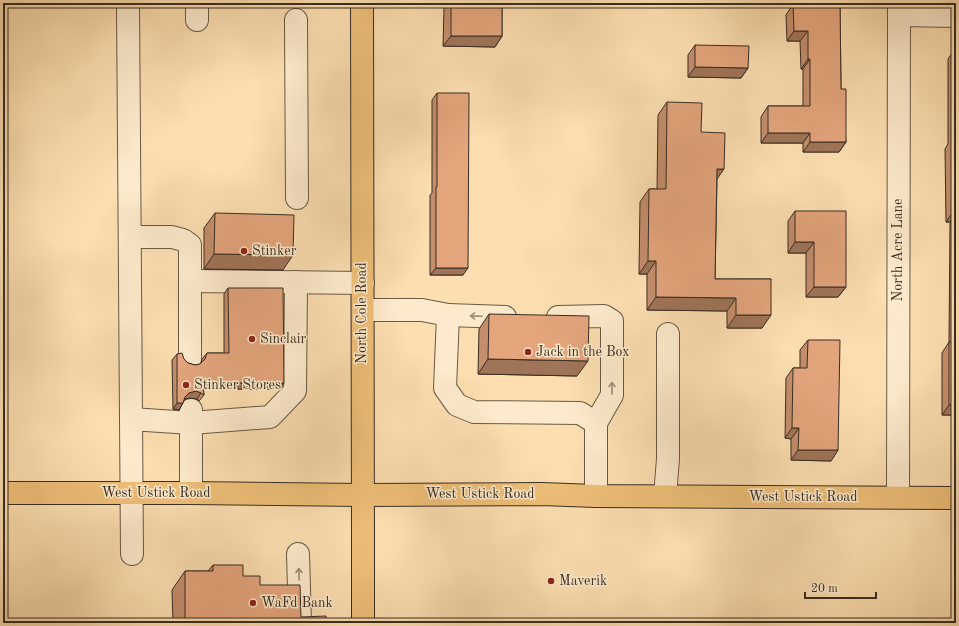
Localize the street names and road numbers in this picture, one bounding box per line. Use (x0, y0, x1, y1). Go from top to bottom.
street label: North Acre Lane (891, 198, 905, 302)
street label: North Cole Road (355, 262, 369, 364)
street label: West Ustick Road (101, 486, 211, 500)
street label: West Ustick Road (425, 487, 535, 501)
street label: West Ustick Road (748, 490, 858, 504)

